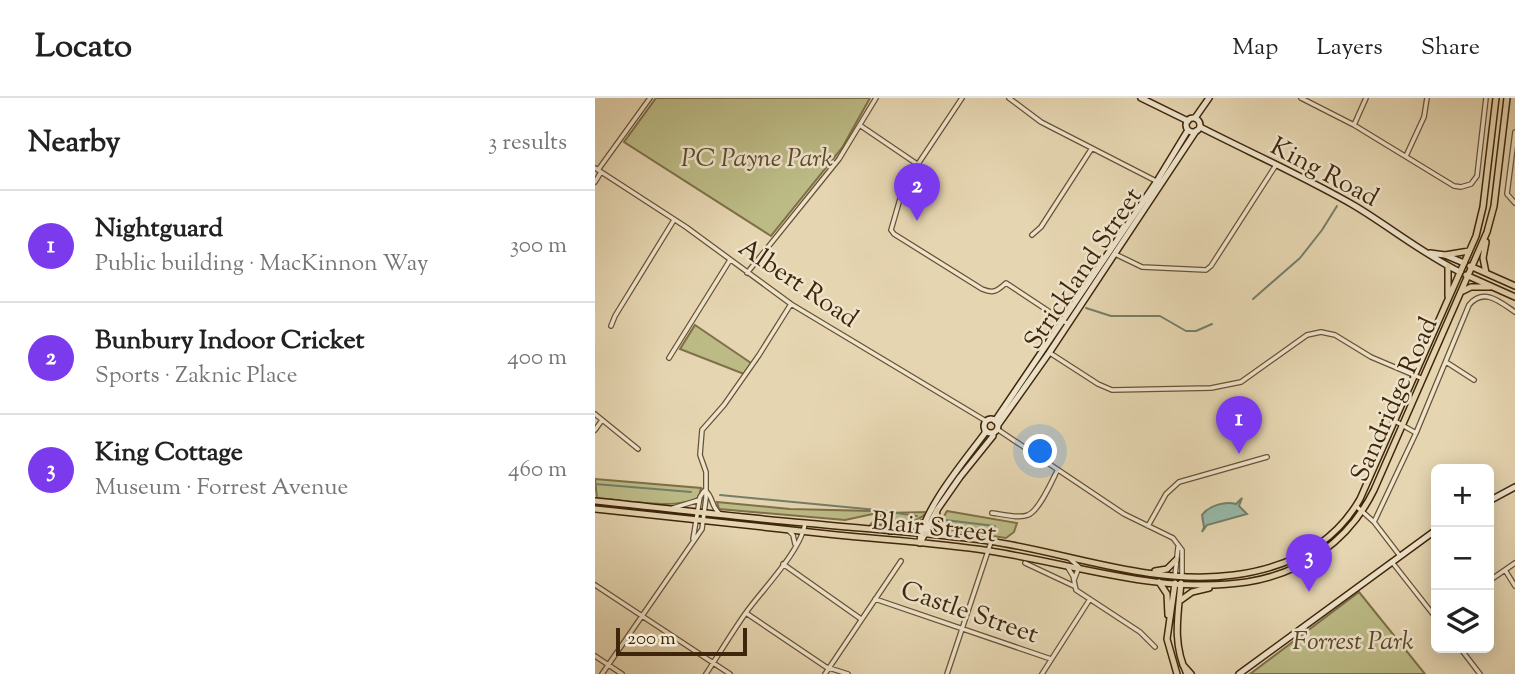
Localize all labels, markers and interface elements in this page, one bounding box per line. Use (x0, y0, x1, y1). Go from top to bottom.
text: Locato (35, 24, 132, 72)
text: Map (1232, 31, 1278, 65)
text: Layers (1316, 31, 1383, 65)
text: Share (1421, 31, 1480, 65)
text: Nearby (28, 122, 120, 165)
text: 3 results (488, 127, 567, 160)
street label: King Road (1263, 129, 1385, 217)
park label: PC Payne Park (681, 141, 833, 178)
pin: 2 (894, 163, 940, 221)
street label: Strickland Street (1016, 181, 1152, 358)
text: Nightguard (95, 211, 223, 248)
text: 1 (47, 230, 55, 263)
text: 300 m (510, 230, 567, 263)
street label: Albert Road (730, 230, 865, 338)
text: Public building · MacKinnon Way (95, 248, 428, 281)
street label: Sandridge Road (1342, 311, 1448, 488)
text: Bunbury Indoor Cricket (95, 323, 364, 360)
text: 2 (46, 342, 56, 375)
text: 400 m (507, 342, 567, 375)
text: Sports · Zaknic Place (95, 360, 297, 393)
pin: 1 (1216, 396, 1262, 454)
your location (1023, 434, 1057, 468)
text: King Cottage (95, 435, 243, 472)
text: 3 (46, 454, 56, 487)
text: 460 m (508, 454, 567, 487)
map controls (1431, 464, 1494, 653)
button: + (1431, 464, 1494, 527)
text: Museum · Forrest Avenue (95, 472, 348, 505)
street label: Blair Street (870, 504, 998, 553)
button: − (1431, 527, 1494, 590)
pin: 3 (1286, 534, 1332, 592)
street label: Castle Street (895, 573, 1043, 654)
button: layers (1431, 590, 1494, 653)
park label: Forrest Park (1292, 624, 1414, 661)
scale bar (616, 625, 747, 657)
text: 200 m (627, 626, 676, 653)

